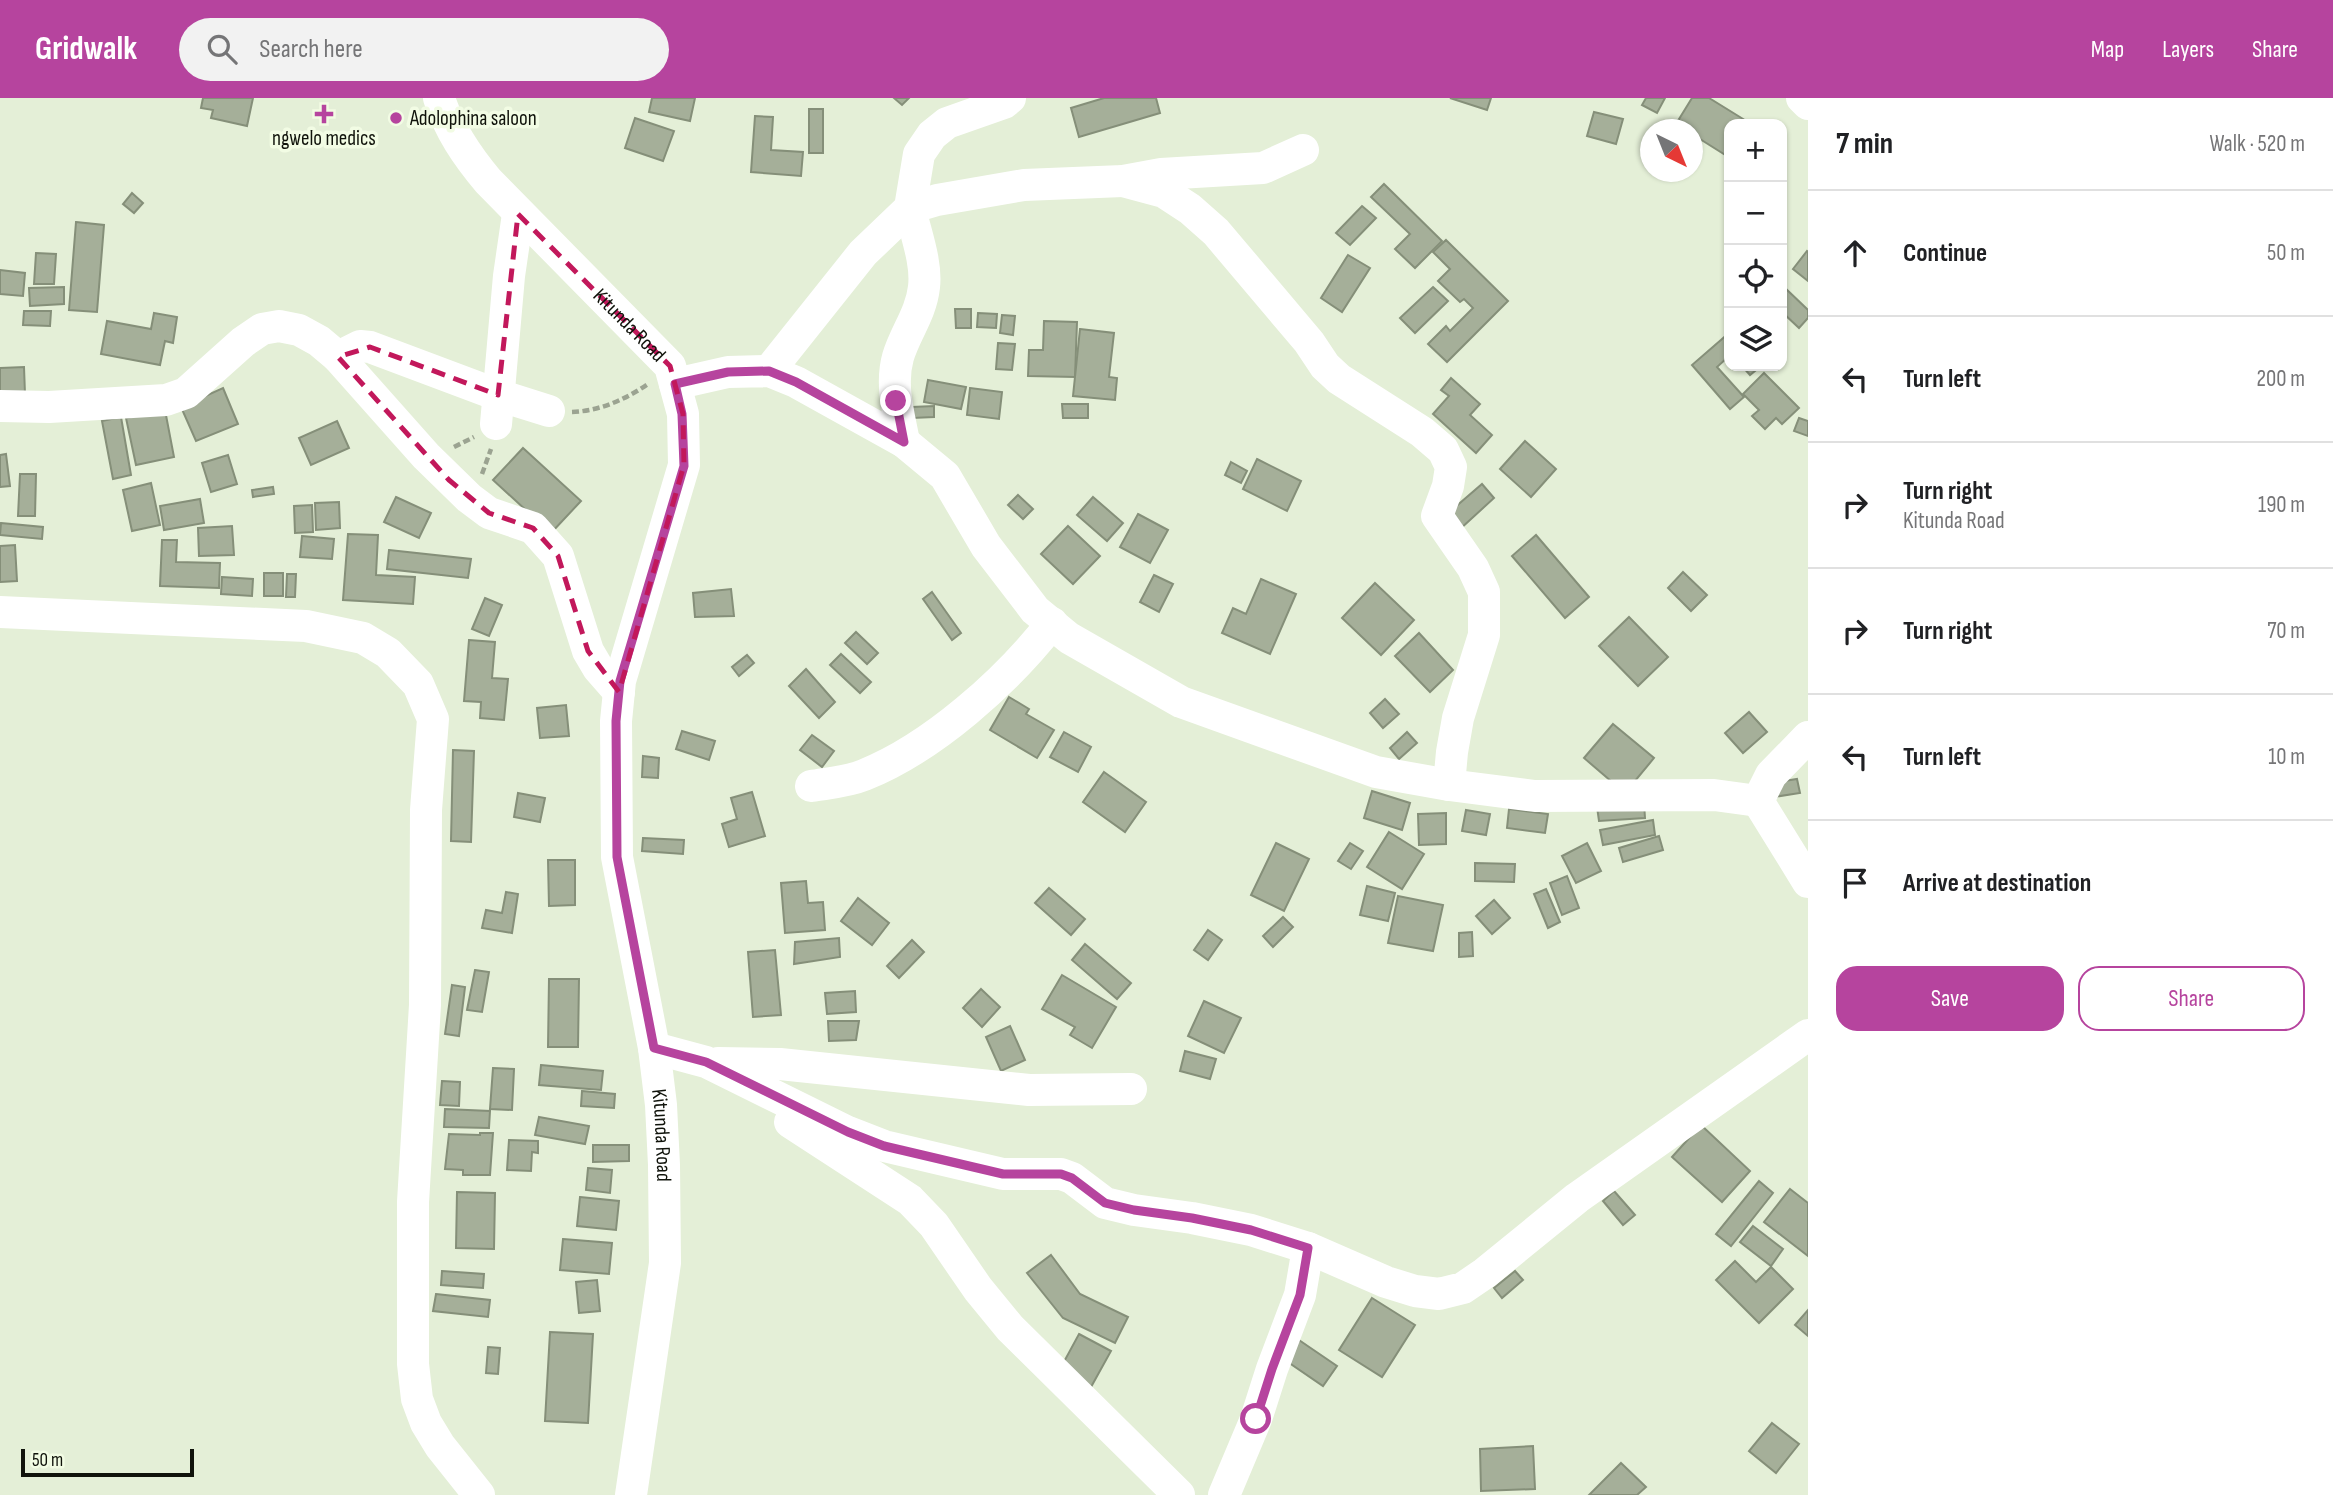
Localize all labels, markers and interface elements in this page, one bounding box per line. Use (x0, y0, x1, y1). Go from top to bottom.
search box (179, 18, 669, 81)
text: Gridwalk (35, 29, 137, 69)
icon: search (203, 30, 241, 68)
text: Search here (259, 34, 363, 65)
text: Map (2091, 35, 2124, 64)
text: Layers (2162, 35, 2214, 64)
text: Share (2252, 35, 2298, 64)
marker: ngwelo medics (316, 106, 332, 122)
place label: Adolophina saloon (409, 106, 537, 131)
marker: Adolophina saloon (388, 110, 404, 126)
north arrow (1640, 119, 1703, 182)
map controls (1724, 119, 1787, 371)
button: + (1724, 119, 1787, 182)
place label: ngwelo medics (272, 126, 376, 151)
text: 7 min (1836, 126, 1893, 162)
text: Walk · 520 m (2209, 130, 2305, 158)
button: − (1724, 182, 1787, 245)
icon: ahead (1836, 234, 1874, 272)
text: Continue (1903, 238, 1987, 269)
text: 50 m (2267, 239, 2305, 267)
button: locate (1724, 245, 1787, 308)
street label: Kitunda Road (588, 283, 671, 367)
button: layers (1724, 308, 1787, 371)
icon: left (1836, 360, 1874, 398)
text: Turn left (1903, 364, 1981, 395)
text: 200 m (2257, 365, 2305, 393)
route end (880, 385, 911, 416)
text: Turn right (1903, 476, 1992, 507)
icon: right (1836, 486, 1874, 524)
text: 190 m (2258, 491, 2305, 519)
text: Kitunda Road (1903, 507, 2005, 535)
icon: right (1836, 612, 1874, 650)
text: Turn right (1903, 616, 1992, 647)
text: 70 m (2267, 617, 2305, 645)
icon: left (1836, 738, 1874, 776)
text: Turn left (1903, 742, 1981, 773)
text: 10 m (2268, 743, 2305, 771)
icon: arrive (1836, 864, 1874, 902)
text: Arrive at destination (1903, 868, 2091, 899)
button: Save (1836, 966, 2064, 1031)
button: Share (2078, 966, 2305, 1031)
street label: Kitunda Road (647, 1087, 677, 1182)
route start (1240, 1403, 1271, 1434)
scale bar (21, 1446, 194, 1478)
text: 50 m (32, 1449, 63, 1472)

